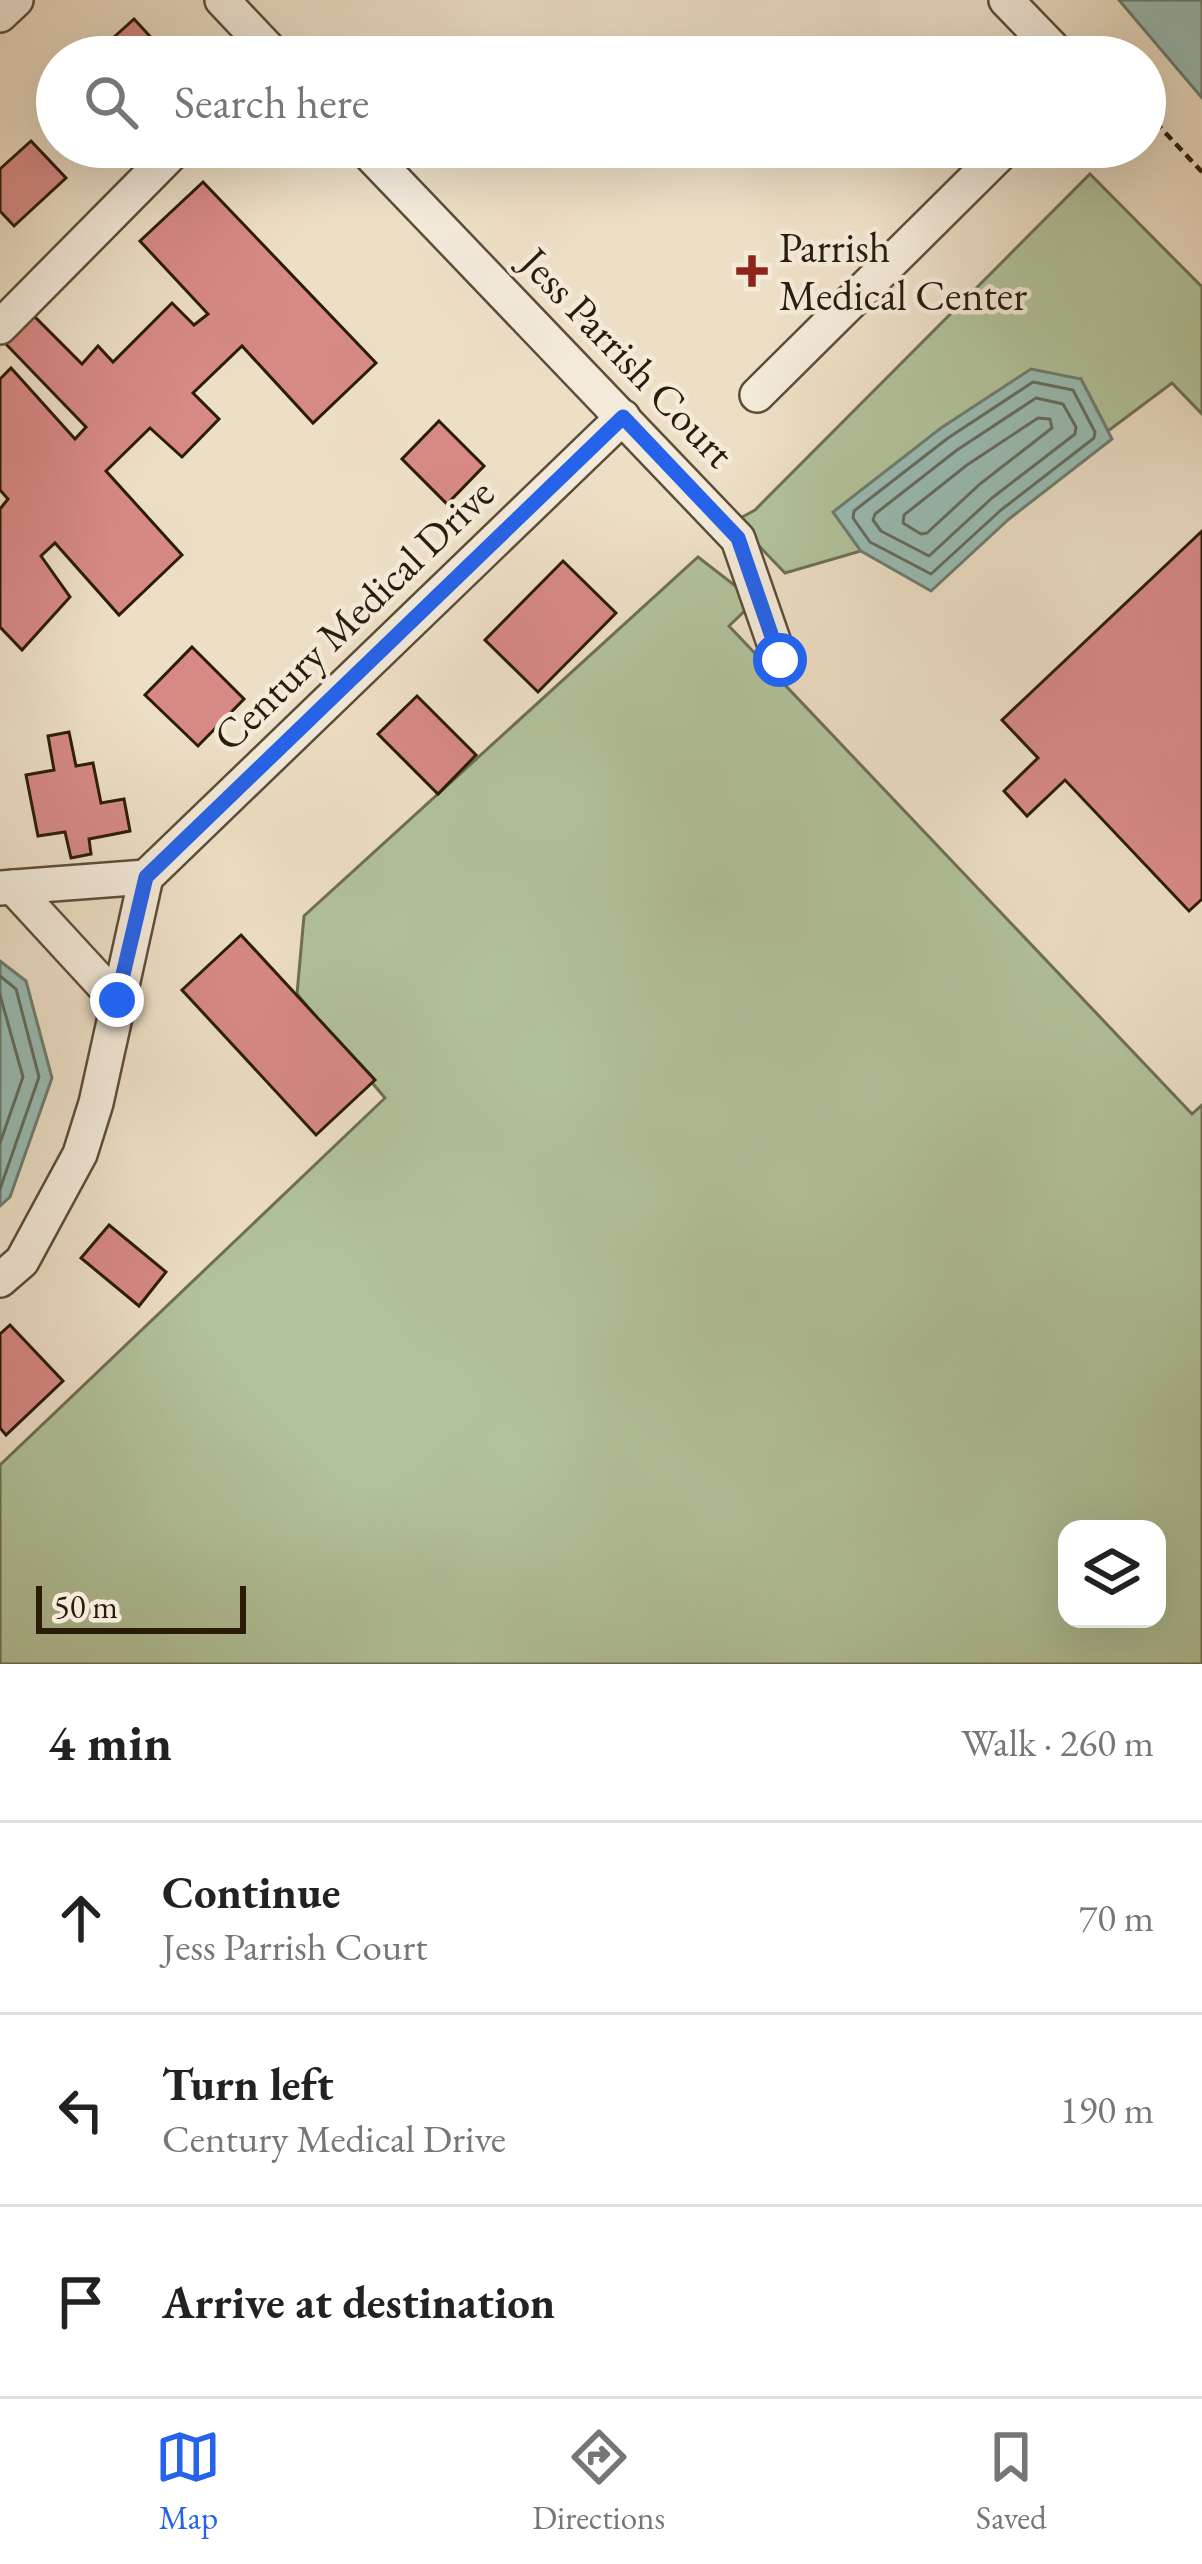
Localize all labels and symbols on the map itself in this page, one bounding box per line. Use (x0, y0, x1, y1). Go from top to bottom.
place label: Parrish Medical Center (779, 220, 1027, 323)
street label: Jess Parrish Court (506, 233, 747, 479)
marker: Parrish Medical Center (736, 255, 768, 287)
street label: Century Medical Drive (201, 466, 506, 763)
route start (753, 633, 807, 687)
route end (90, 973, 144, 1027)
scale bar (36, 1580, 246, 1633)

